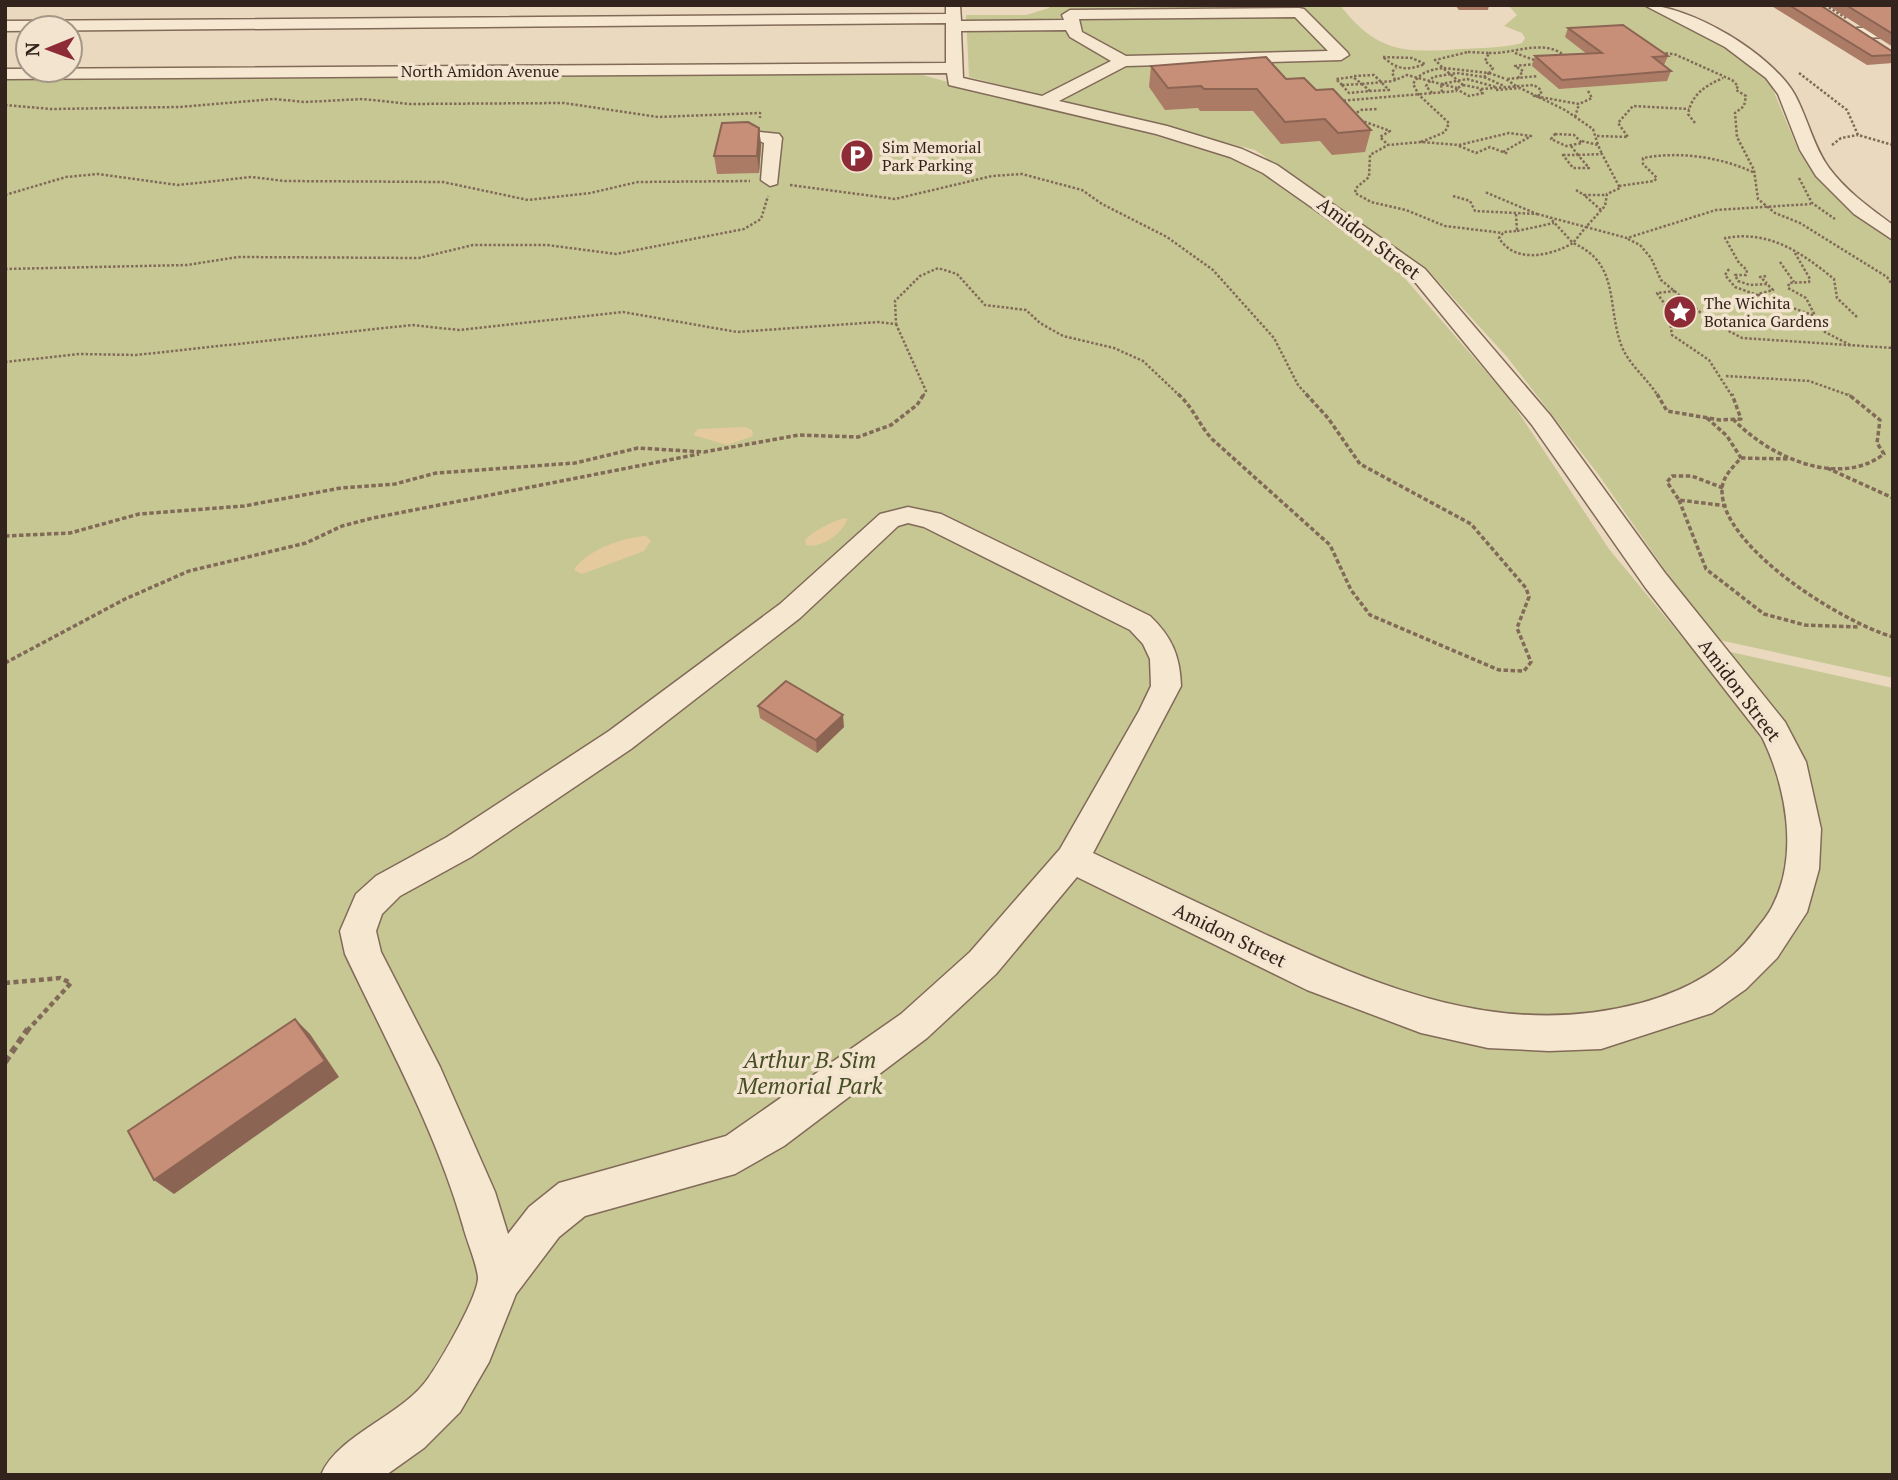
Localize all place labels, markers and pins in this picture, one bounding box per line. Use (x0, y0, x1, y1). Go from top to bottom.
place label: Sim Memorial Park Parking (882, 136, 982, 176)
parking icon: Sim Memorial Park Parking (838, 137, 876, 175)
place label: The Wichita Botanica Gardens (1704, 292, 1829, 332)
place icon: The Wichita Botanica Gardens (1661, 293, 1699, 331)

